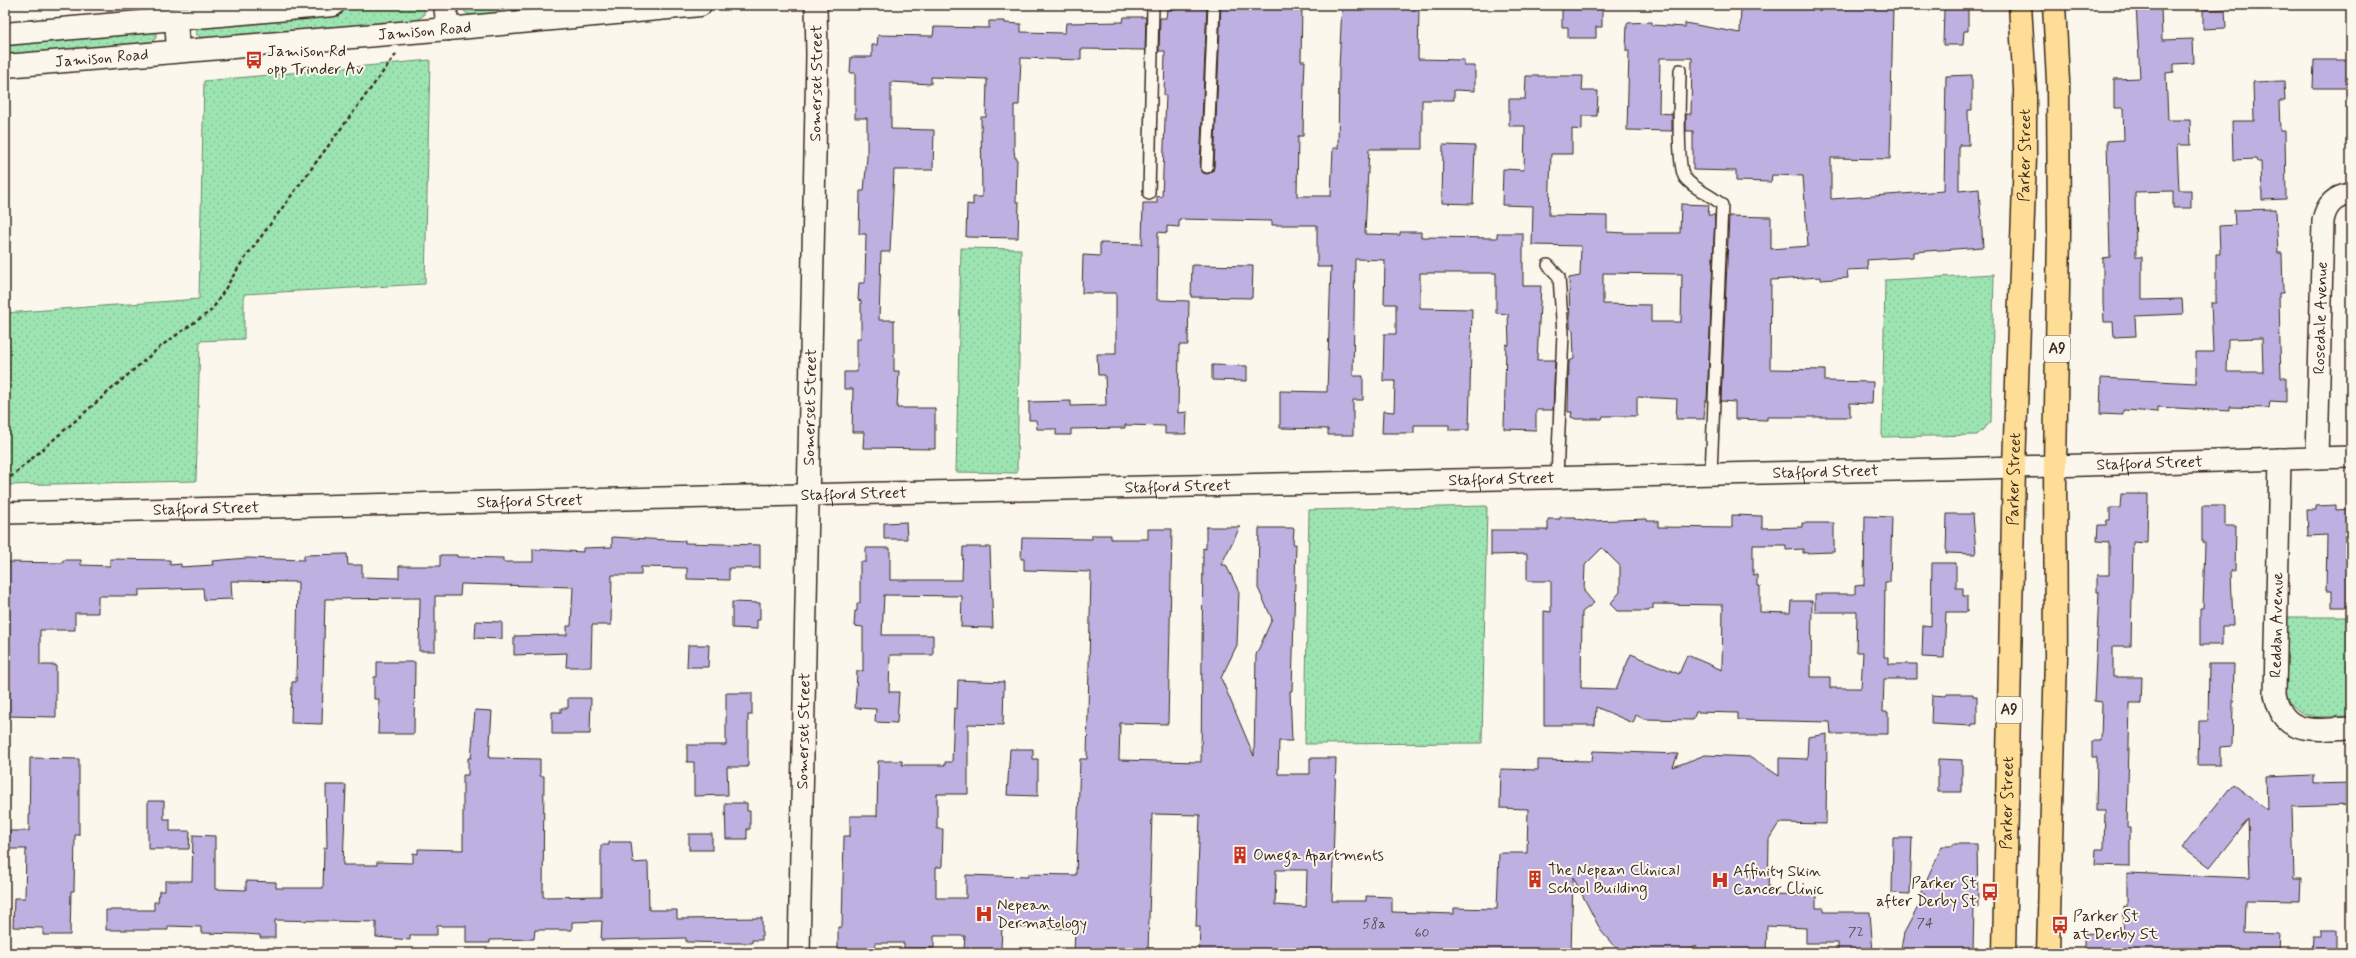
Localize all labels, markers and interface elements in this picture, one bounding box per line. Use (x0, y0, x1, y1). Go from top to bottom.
street label: Jamison Road (377, 16, 472, 45)
street label: Somerset Street (805, 24, 828, 142)
place label: Jamison Rd opp Trinder Av (267, 41, 364, 80)
street label: Jamison Road (54, 44, 149, 72)
bus stop icon: Jamison Rd opp Trinder Av (244, 50, 264, 70)
street label: Parker Street (2013, 109, 2036, 202)
street label: Rosedale Avenue (2309, 261, 2332, 375)
road number: A9 (2044, 336, 2070, 362)
street label: Somerset Street (798, 348, 822, 466)
street label: Parker Street (2002, 432, 2026, 526)
street label: Stafford Street (2096, 451, 2203, 476)
street label: Stafford Street (1772, 460, 1879, 485)
street label: Stafford Street (1448, 467, 1555, 492)
street label: Stafford Street (1124, 475, 1232, 499)
street label: Stafford Street (800, 482, 908, 507)
street label: Stafford Street (476, 489, 584, 514)
street label: Stafford Street (153, 497, 260, 521)
street label: Reddan Avenue (2266, 571, 2288, 678)
street label: Somerset Street (792, 672, 815, 790)
road number: A9 (1996, 697, 2022, 723)
street label: Parker Street (1996, 756, 2019, 850)
building icon: Omega Apartments (1230, 845, 1250, 865)
place label: Omega Apartments (1253, 845, 1384, 867)
place label: The Nepean Clinical School Building (1548, 860, 1679, 900)
place label: Affinity Skin Cancer Clinic (1733, 861, 1824, 900)
building icon: The Nepean Clinical School Building (1525, 869, 1545, 889)
hospital icon: Affinity Skin Cancer Clinic (1710, 870, 1730, 890)
place label: Parker St after Derby St (1876, 873, 1977, 912)
bus stop icon: Parker St after Derby St (1980, 882, 2000, 902)
place label: Nepean Dermatology (997, 895, 1087, 935)
hospital icon: Nepean Dermatology (974, 904, 994, 924)
place label: Parker St at Derby St (2073, 906, 2159, 945)
house number: 74 (1917, 914, 1934, 932)
house number: 58a (1362, 915, 1386, 933)
bus stop icon: Parker St at Derby St (2050, 915, 2070, 935)
house number: 72 (1848, 923, 1864, 941)
house number: 60 (1414, 924, 1430, 942)

